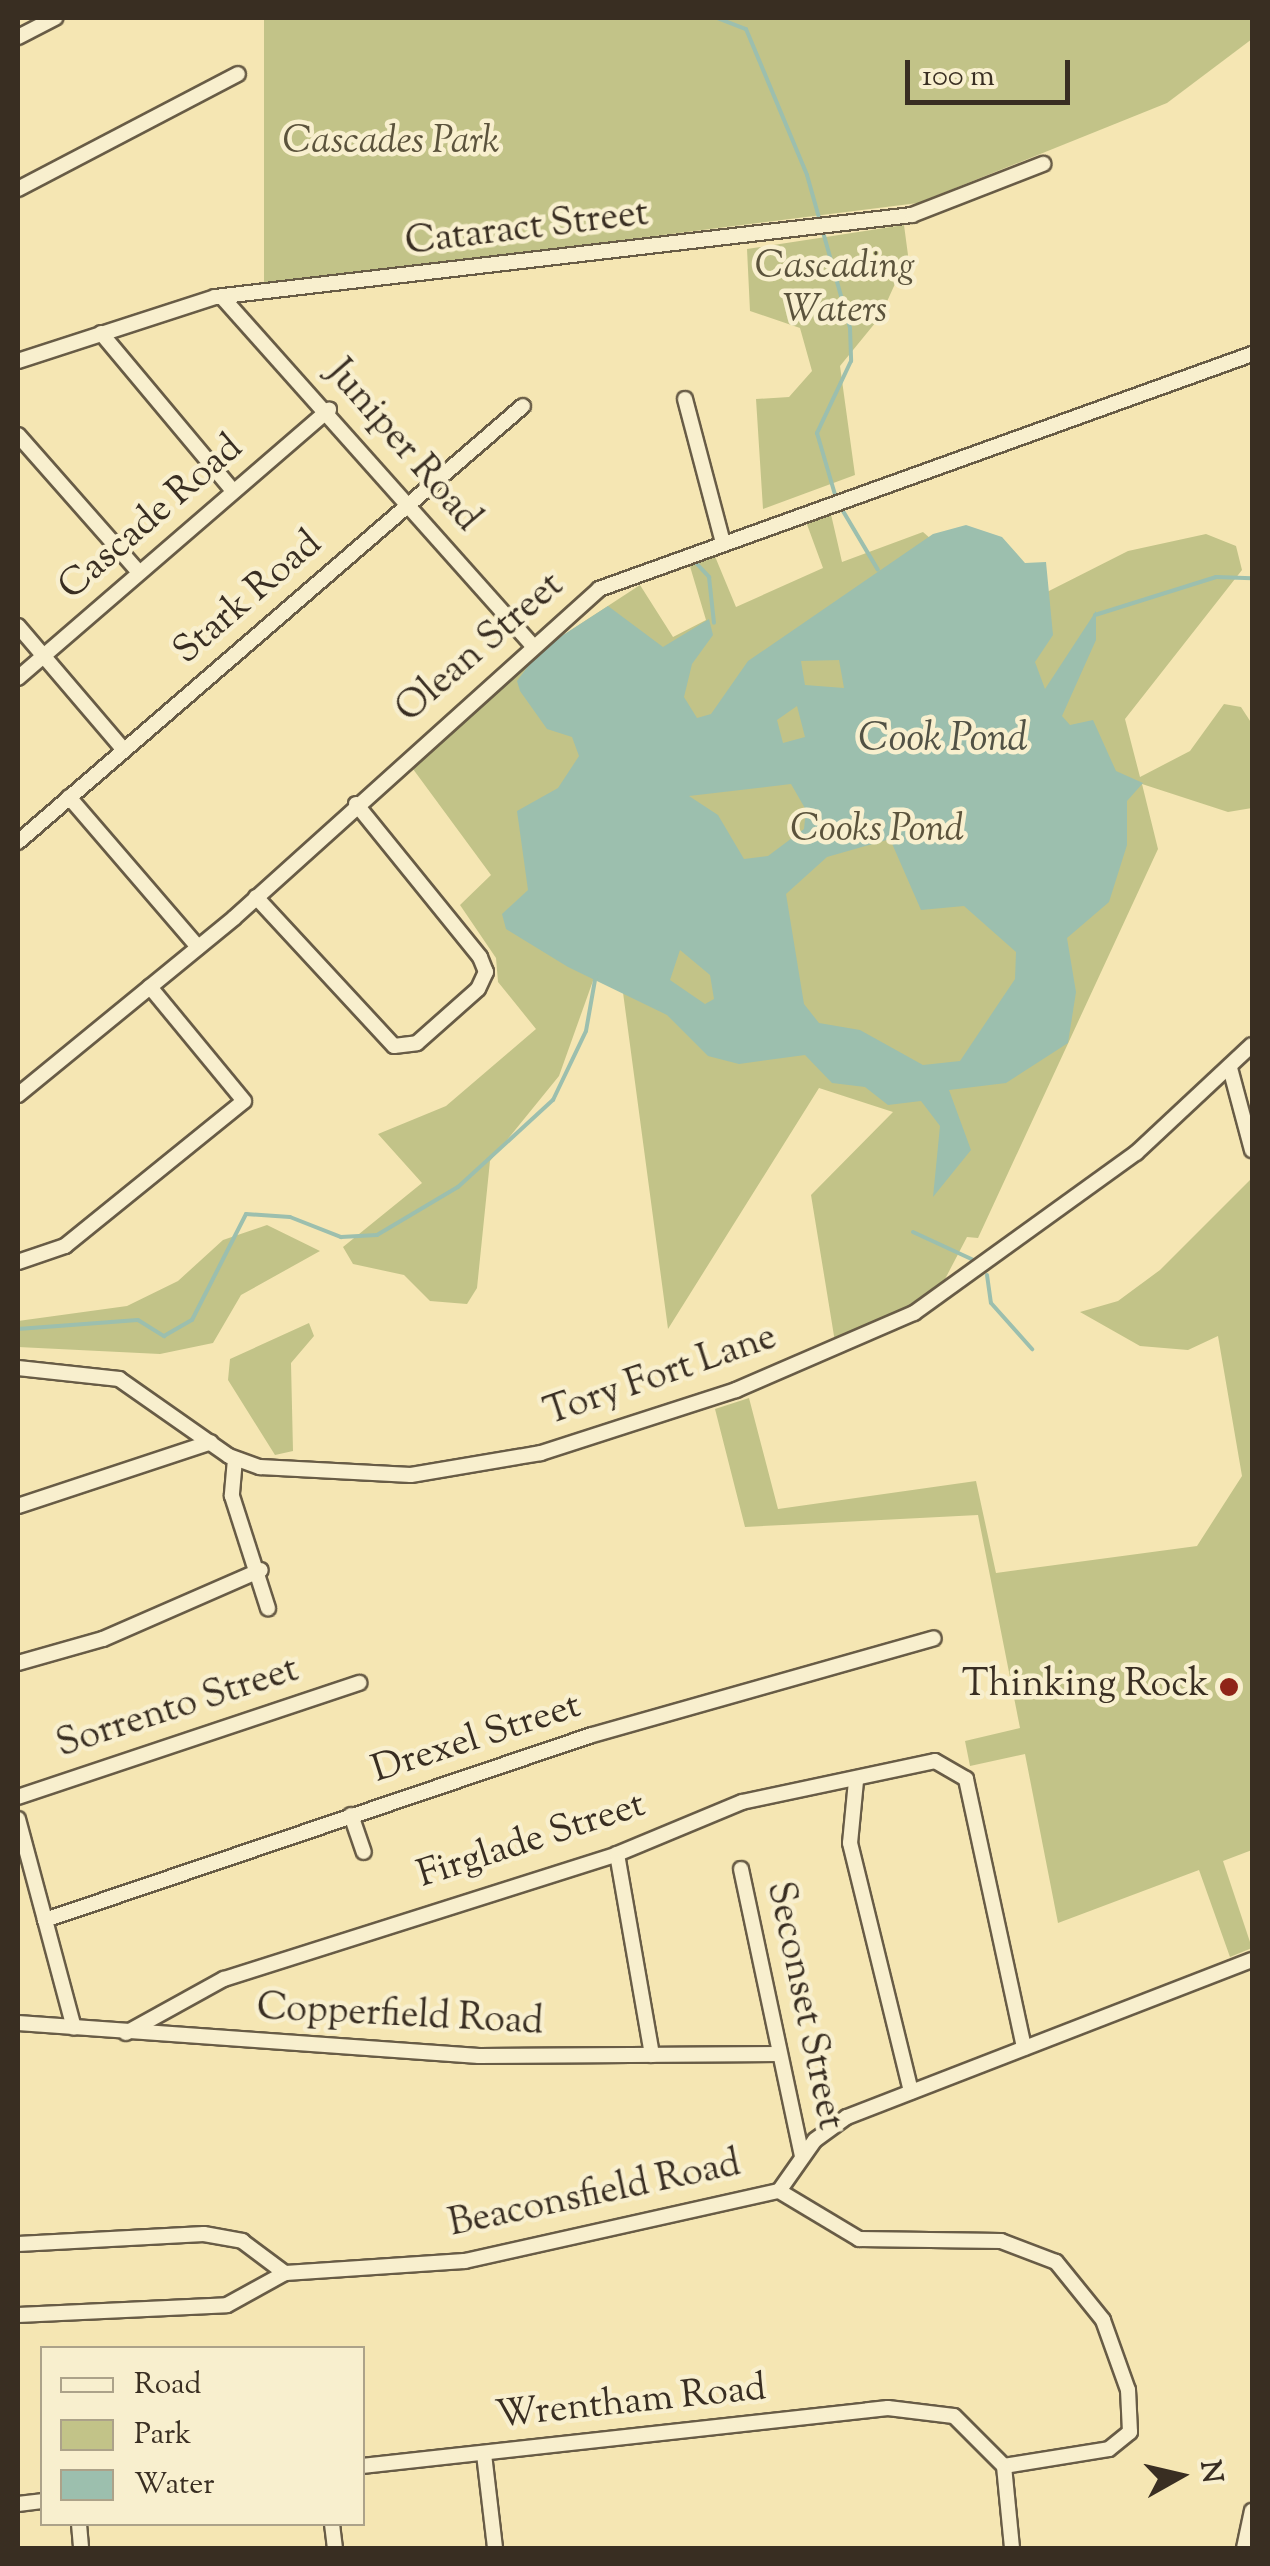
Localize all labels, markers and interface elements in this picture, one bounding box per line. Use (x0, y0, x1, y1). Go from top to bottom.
scale bar (910, 40, 1075, 102)
text: 100 m (922, 56, 995, 99)
park label: Cascades Park (283, 121, 499, 167)
street label: Cataract Street (403, 192, 651, 268)
park label: Cascading Waters (755, 246, 915, 336)
street label: Juniper Road (315, 352, 489, 542)
street label: Cascade Road (51, 427, 253, 611)
street label: Stark Road (166, 522, 332, 676)
street label: Olean Street (388, 564, 574, 734)
water label: Cook Pond (858, 717, 1028, 765)
park label: Cooks Pond (790, 809, 964, 855)
street label: Tory Fort Lane (539, 1316, 783, 1438)
street label: Sorrento Street (51, 1648, 305, 1770)
place label: Thinking Rock (962, 1664, 1209, 1710)
marker: Thinking Rock (1218, 1676, 1240, 1698)
street label: Drexel Street (367, 1685, 587, 1795)
street label: Firglade Street (413, 1784, 651, 1900)
street label: Seconset Street (754, 1878, 852, 2134)
street label: Copperfield Road (255, 1987, 545, 2047)
street label: Beaconsfield Road (445, 2143, 745, 2249)
legend (40, 2346, 365, 2526)
text: Road (134, 2364, 201, 2407)
street label: Wrentham Road (493, 2367, 769, 2441)
text: Park (134, 2414, 191, 2457)
north arrow (1130, 2426, 1230, 2526)
text: N (1188, 2458, 1231, 2486)
text: Water (134, 2464, 215, 2507)

